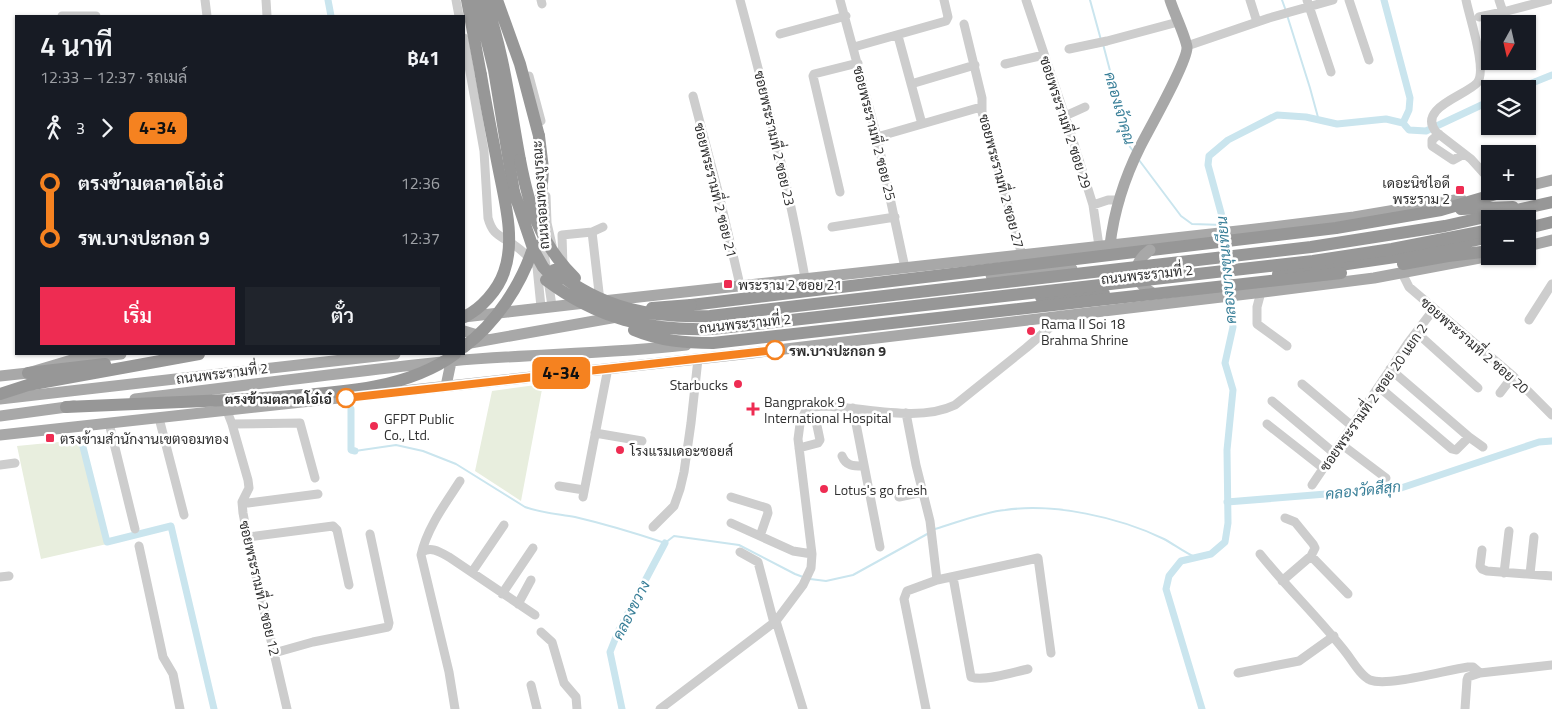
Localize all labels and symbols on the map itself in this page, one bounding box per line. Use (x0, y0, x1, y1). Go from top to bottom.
north arrow (1481, 15, 1536, 70)
street label: ซอยพระรามที่ 2 ซอย 29 (1035, 53, 1098, 191)
street label: ซอยพระรามที่ 2 ซอย 25 (848, 63, 903, 203)
street label: ซอยพระรามที่ 2 ซอย 23 (749, 68, 802, 208)
water label: คลองเจ้าคุณ (1099, 69, 1142, 148)
street label: ซอยพระรามที่ 2 ซอย 27 (974, 111, 1031, 250)
street label: ซอยพระรามที่ 2 ซอย 21 (689, 120, 744, 260)
street label: ถนนจอมทองบูรณะ (526, 140, 554, 250)
place label: เดอะนิชไอดี พระราม 2 (1382, 172, 1450, 209)
marker: เดอะนิชไอดี พระราม 2 (1454, 184, 1466, 196)
water label: คลองบางขุนเทียน (1210, 215, 1242, 325)
street label: ถนนพระรามที่ 2 (1100, 258, 1194, 289)
place label: พระราม 2 ซอย 21 (738, 274, 842, 295)
marker: พระราม 2 ซอย 21 (722, 278, 734, 290)
street label: ซอยพระรามที่ 2 ซอย 20 (1416, 291, 1535, 398)
street label: ถนนพระรามที่ 2 (698, 307, 792, 338)
place label: Rama II Soi 18 Brahma Shrine (1041, 313, 1128, 350)
street label: ซอยพระรามที่ 2 ซอย 20 แยก 2 (1313, 318, 1432, 475)
marker: Rama II Soi 18 Brahma Shrine (1025, 325, 1037, 337)
marker: รพ.บางปะกอก 9 (765, 340, 785, 360)
place label: รพ.บางปะกอก 9 (789, 340, 886, 361)
street label: ถนนพระรามที่ 2 (175, 356, 269, 389)
line badge: 4-34 (526, 357, 596, 389)
place label: Starbucks (670, 374, 728, 395)
marker: Starbucks (732, 378, 744, 390)
place label: ตรงข้ามตลาดโอ๋เอ๋ (225, 388, 333, 409)
marker: ตรงข้ามตลาดโอ๋เอ๋ (336, 388, 356, 408)
place label: Bangprakok 9 International Hospital (764, 391, 891, 428)
marker: Bangprakok 9 International Hospital (746, 402, 760, 416)
place label: GFPT Public Co., Ltd. (384, 408, 454, 445)
marker: GFPT Public Co., Ltd. (368, 420, 380, 432)
place label: ตรงข้ามสำนักงานเขตจอมทอง (60, 428, 229, 449)
marker: ตรงข้ามสำนักงานเขตจอมทอง (44, 432, 56, 444)
place label: โรงแรมเดอะชอยส์ (629, 440, 733, 461)
marker: โรงแรมเดอะชอยส์ (614, 444, 626, 456)
water label: คลองวัดสีสุก (1324, 475, 1402, 505)
place label: Lotus's go fresh (834, 479, 927, 500)
marker: Lotus's go fresh (818, 483, 830, 495)
street label: ซอยพระรามที่ 2 ซอย 12 (234, 518, 287, 658)
water label: คลองขวาง (606, 576, 656, 644)

